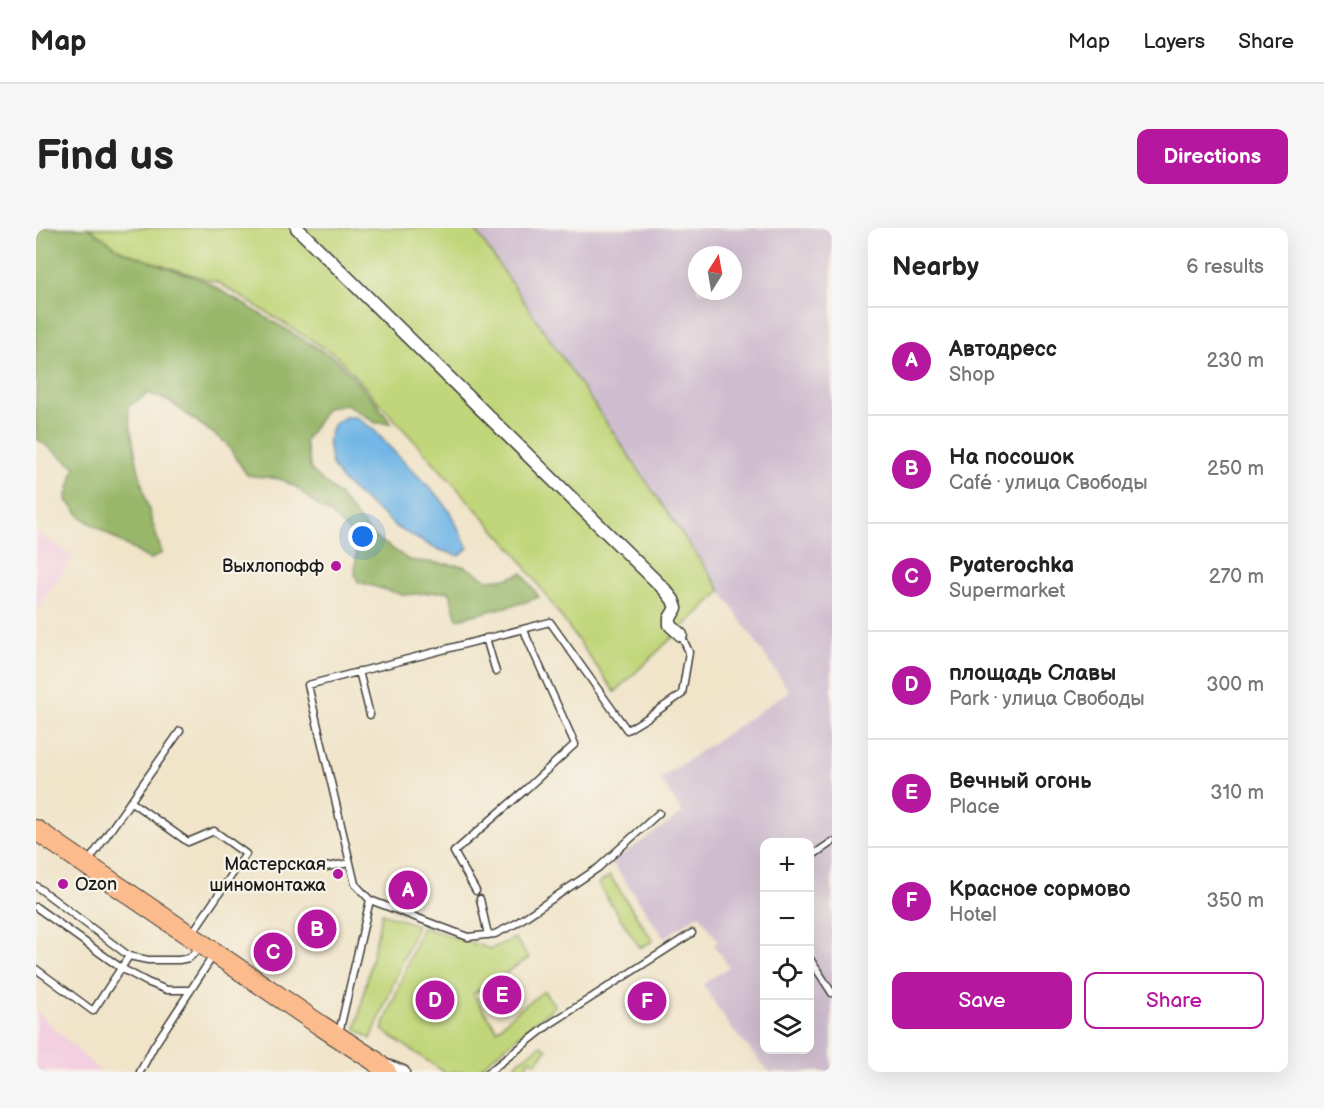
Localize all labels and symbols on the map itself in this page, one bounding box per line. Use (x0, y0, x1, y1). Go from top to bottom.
north arrow (688, 246, 742, 300)
your location (348, 522, 377, 551)
place label: Выхлопофф (222, 556, 324, 577)
marker: Выхлопофф (329, 559, 343, 573)
place label: Мастерская шиномонтажа (210, 854, 326, 896)
marker: Мастерская шиномонтажа (331, 867, 345, 881)
pin: A (388, 868, 428, 912)
place label: Ozon (75, 874, 117, 895)
marker: Ozon (56, 877, 70, 891)
pin: B (298, 906, 336, 952)
pin: C (254, 930, 292, 974)
pin: E (482, 972, 522, 1017)
pin: D (416, 978, 454, 1022)
pin: F (628, 978, 666, 1024)

